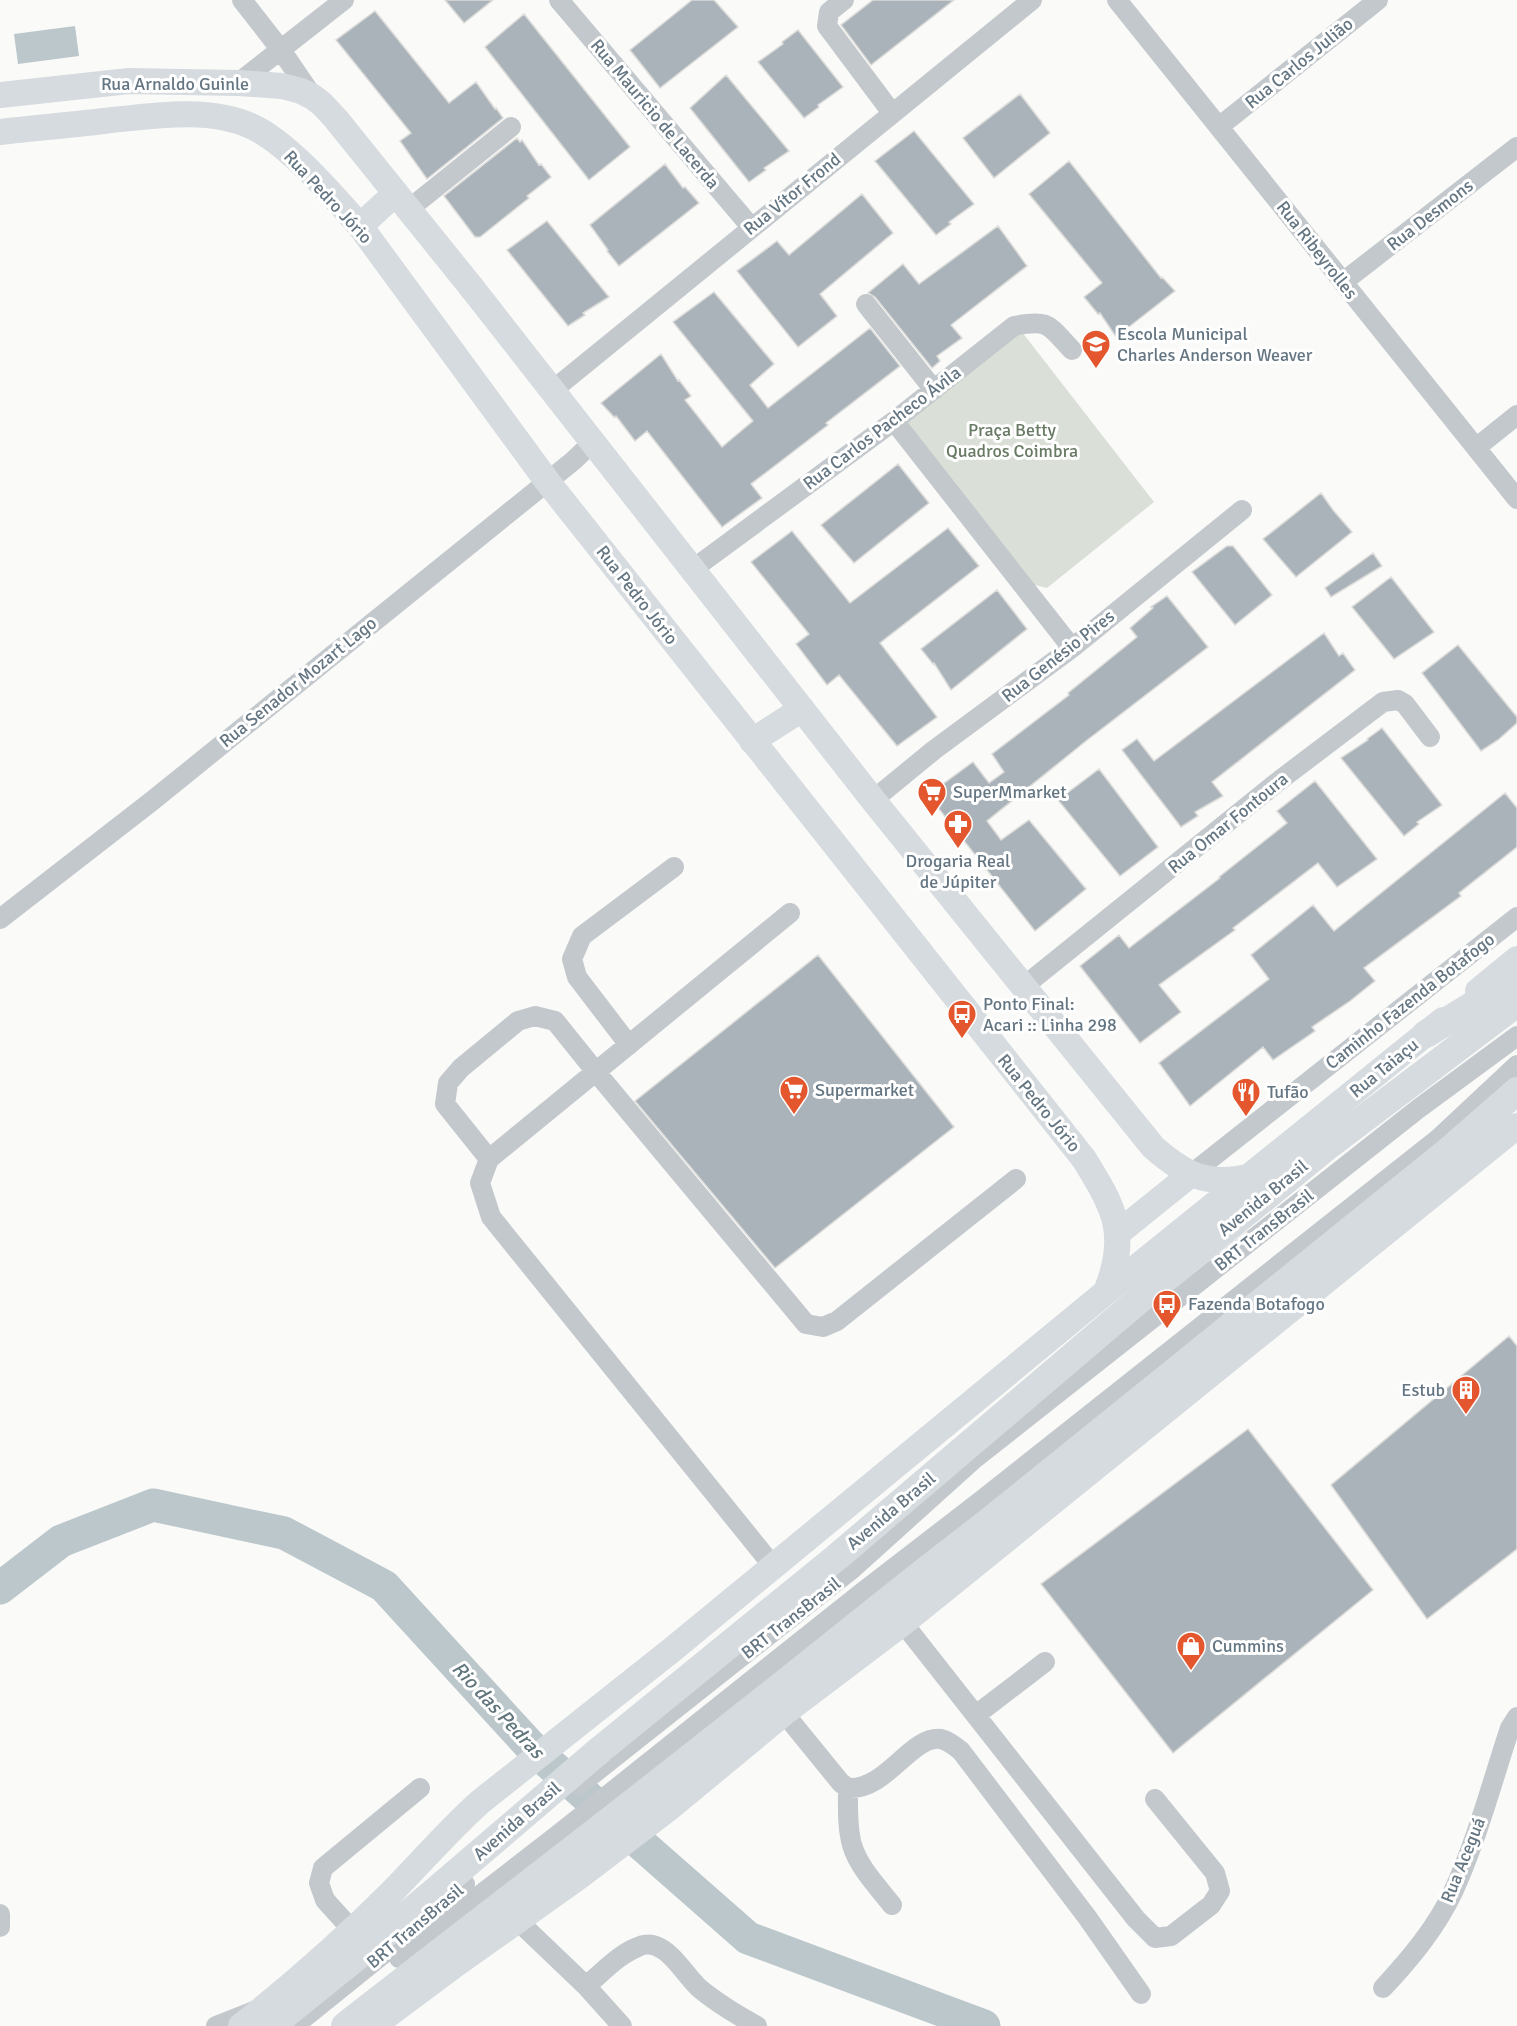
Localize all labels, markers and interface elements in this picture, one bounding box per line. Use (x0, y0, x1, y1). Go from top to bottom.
street label: Rua Carlos Julião (1241, 13, 1357, 113)
street label: Rua Mauricio de Lacerda (586, 35, 724, 193)
street label: Rua Arnaldo Guinle (101, 73, 249, 95)
street label: Rua Pedro Jório (279, 146, 377, 248)
street label: Rua Vítor Frond (739, 148, 845, 240)
street label: Rua Desmons (1383, 174, 1478, 255)
street label: Rua Ribeyrolles (1272, 197, 1362, 304)
place label: Escola Municipal Charles Anderson Weaver (1117, 323, 1313, 366)
school or university icon: Escola Municipal Charles Anderson Weaver (1080, 328, 1112, 370)
street label: Rua Carlos Pacheco Ávila (799, 361, 965, 495)
park label: Praça Betty Quadros Coimbra (946, 419, 1078, 462)
street label: Rua Pedro Jório (591, 541, 683, 649)
street label: Rua Genésio Pires (997, 605, 1119, 707)
street label: Rua Senador Mozart Lago (215, 612, 381, 752)
street label: Rua Omar Fontoura (1163, 768, 1293, 878)
supermarket icon: SuperMmarket (916, 776, 948, 818)
place label: SuperMmarket (953, 781, 1067, 803)
pharmacy icon: Drogaria Real de Júpiter (942, 808, 974, 850)
place label: Drogaria Real de Júpiter (906, 850, 1010, 893)
street label: Caminho Fazenda Botafogo (1321, 928, 1499, 1074)
place label: Ponto Final: Acari :: Linha 298 (983, 993, 1117, 1036)
bus stop icon: Ponto Final: Acari :: Linha 298 (946, 998, 978, 1040)
street label: Rua Taiaçu (1345, 1034, 1423, 1102)
street label: Rua Pedro Jório (993, 1050, 1085, 1156)
supermarket icon: Supermarket (778, 1074, 810, 1116)
restaurant icon: Tufão (1230, 1076, 1262, 1118)
place label: Supermarket (815, 1079, 914, 1101)
place label: Tufão (1267, 1081, 1309, 1103)
street label: Avenida Brasil (1214, 1155, 1312, 1241)
street label: BRT TransBrasil (1210, 1184, 1318, 1276)
bus stop icon: Fazenda Botafogo (1151, 1288, 1183, 1330)
place label: Fazenda Botafogo (1188, 1293, 1325, 1315)
building icon: Estub (1450, 1374, 1482, 1416)
place label: Estub (1401, 1379, 1445, 1401)
street label: Avenida Brasil (842, 1467, 940, 1555)
street label: BRT TransBrasil (737, 1572, 845, 1664)
shop icon: Cummins (1175, 1630, 1207, 1672)
place label: Cummins (1212, 1635, 1284, 1657)
water label: Rio das Pedras (447, 1656, 551, 1765)
street label: Avenida Brasil (469, 1777, 565, 1865)
street label: Rua Aceguá (1436, 1814, 1490, 1906)
street label: BRT TransBrasil (362, 1879, 468, 1973)

